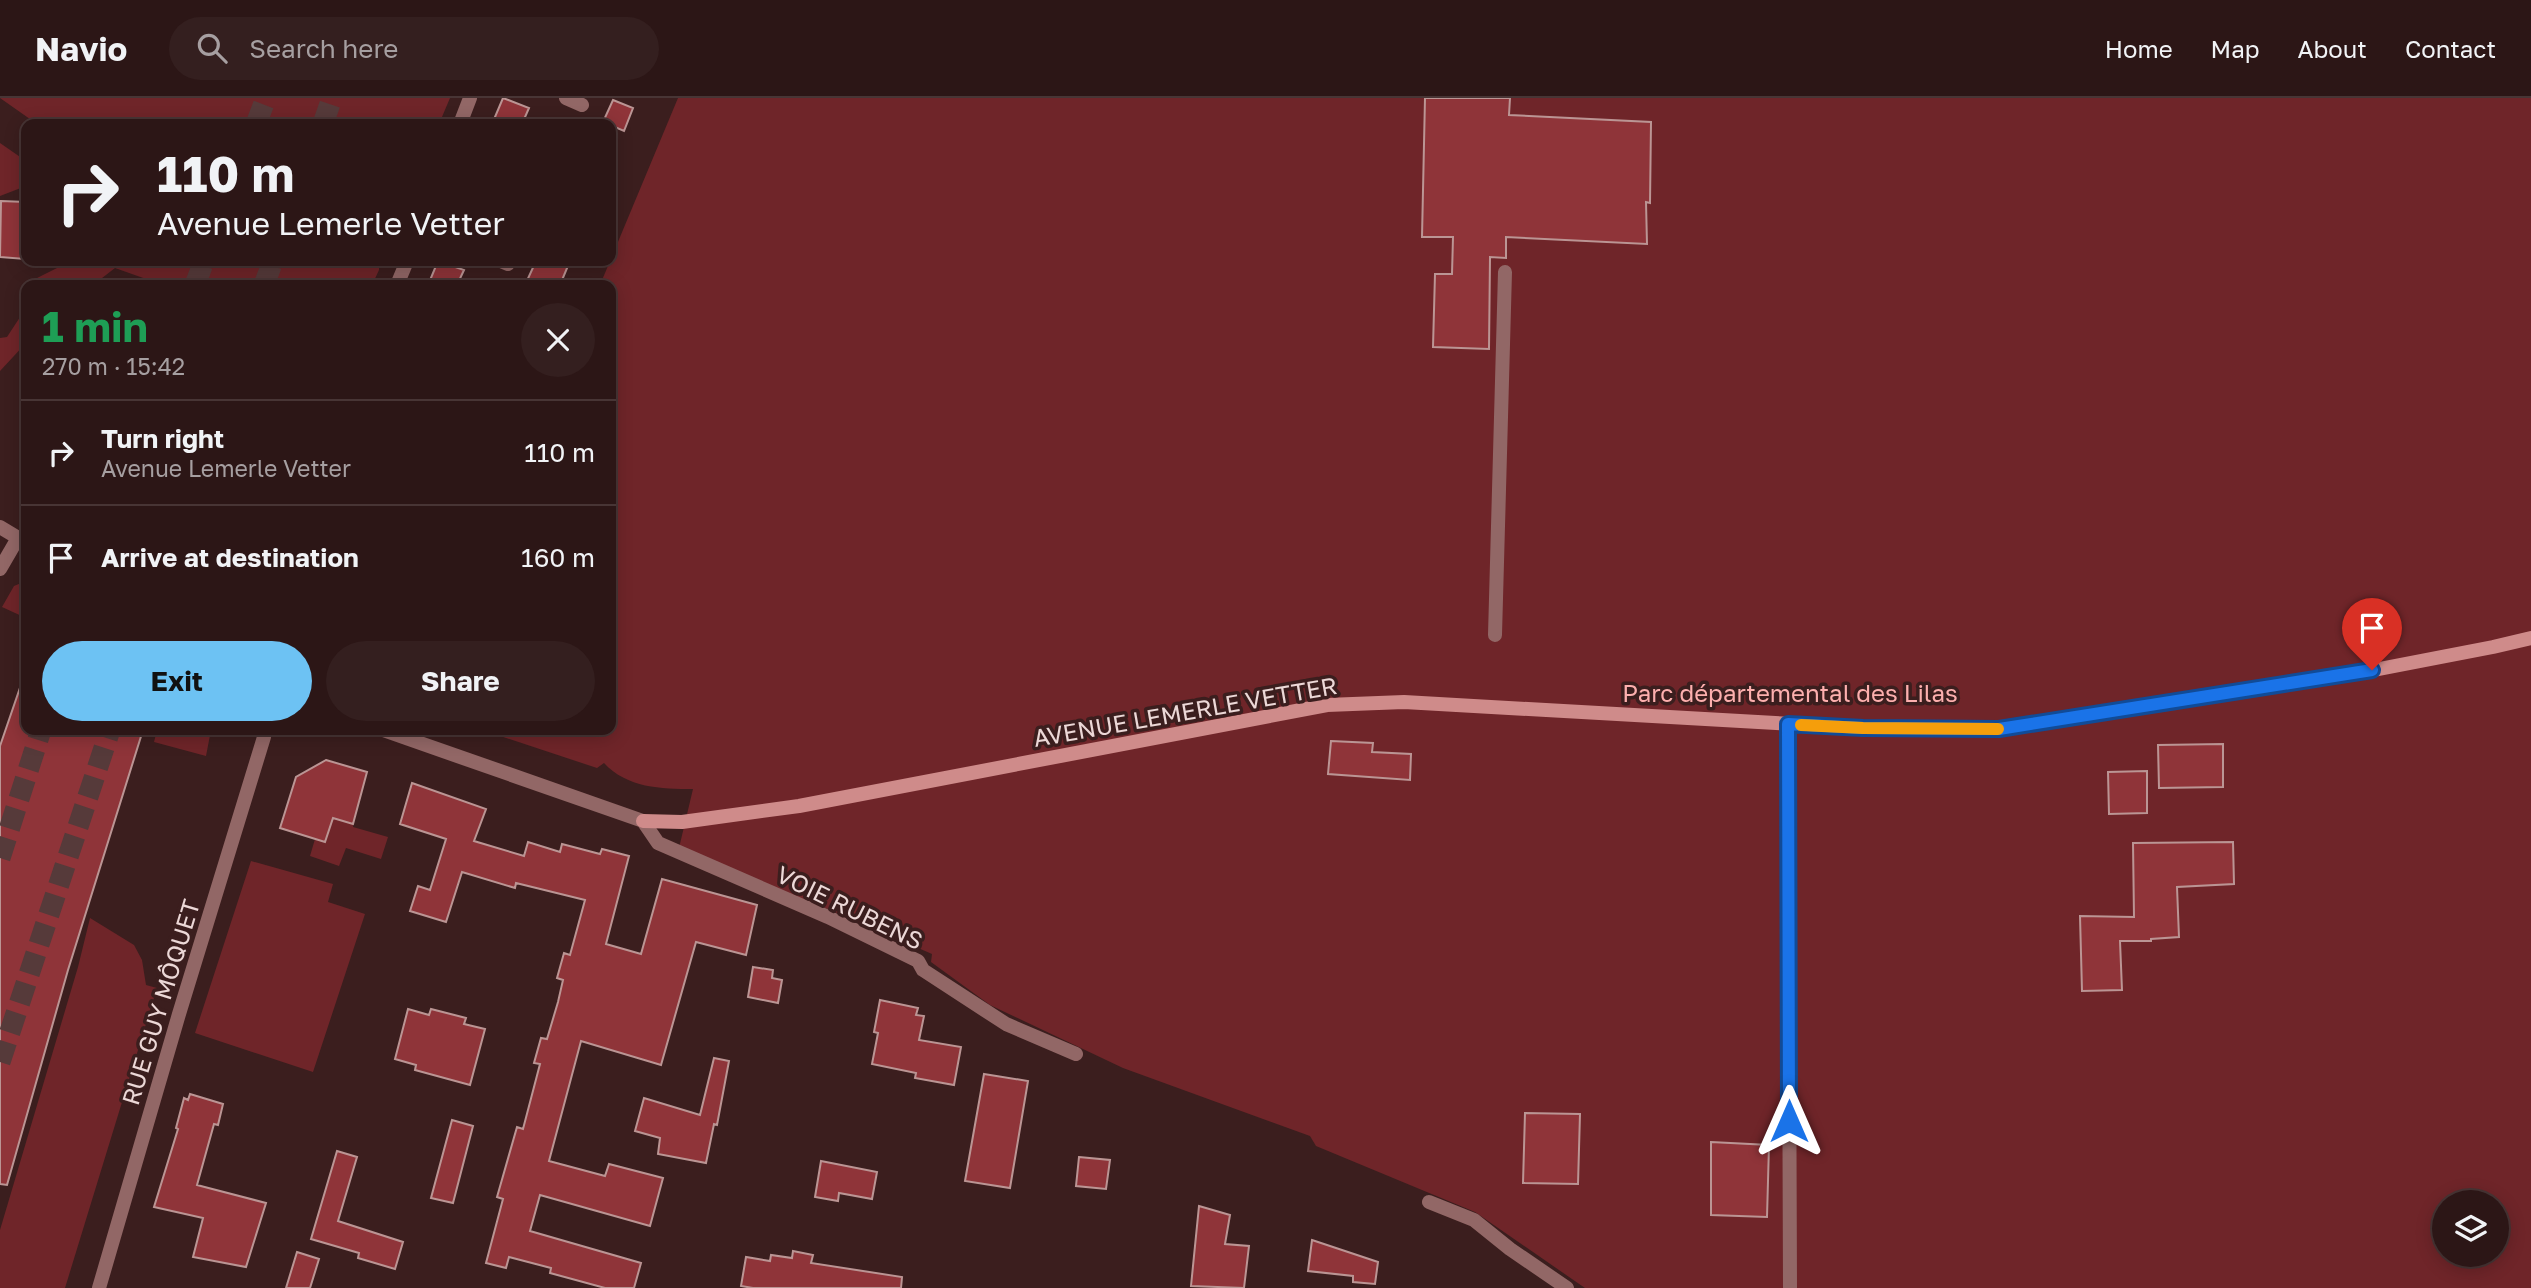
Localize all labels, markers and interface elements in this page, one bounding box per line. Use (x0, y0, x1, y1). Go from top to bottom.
search box (169, 17, 659, 80)
text: Navio (35, 29, 127, 68)
icon: search (193, 29, 231, 67)
text: Search here (249, 33, 398, 64)
text: Home (2105, 34, 2173, 63)
text: Map (2211, 34, 2260, 63)
text: About (2298, 34, 2367, 63)
text: Contact (2405, 34, 2496, 63)
text: 110 m (157, 144, 294, 203)
icon: right (42, 147, 133, 238)
text: Avenue Lemerle Vetter (157, 204, 505, 242)
text: 1 min (42, 301, 148, 351)
button: close (521, 303, 595, 377)
text: 270 m · 15:42 (42, 352, 185, 380)
text: Turn right (101, 423, 224, 454)
icon: right (42, 434, 80, 472)
text: 110 m (524, 437, 595, 468)
text: Avenue Lemerle Vetter (101, 454, 351, 482)
icon: arrive (42, 539, 80, 577)
text: Arrive at destination (101, 542, 359, 573)
text: 160 m (521, 542, 595, 573)
pin (2342, 598, 2402, 670)
icon: arrive (2353, 609, 2391, 647)
button: Exit (42, 641, 312, 721)
button: Share (326, 641, 595, 721)
street label: AVENUE LEMERLE VETTER (1031, 670, 1339, 752)
park label: Parc départemental des Lilas (1622, 678, 1958, 707)
street label: VOIE RUBENS (772, 859, 928, 955)
street label: RUE GUY MÔQUET (115, 896, 205, 1108)
position arrow (1752, 1084, 1826, 1158)
map controls (2432, 1190, 2509, 1267)
button: layers (2432, 1190, 2509, 1267)

